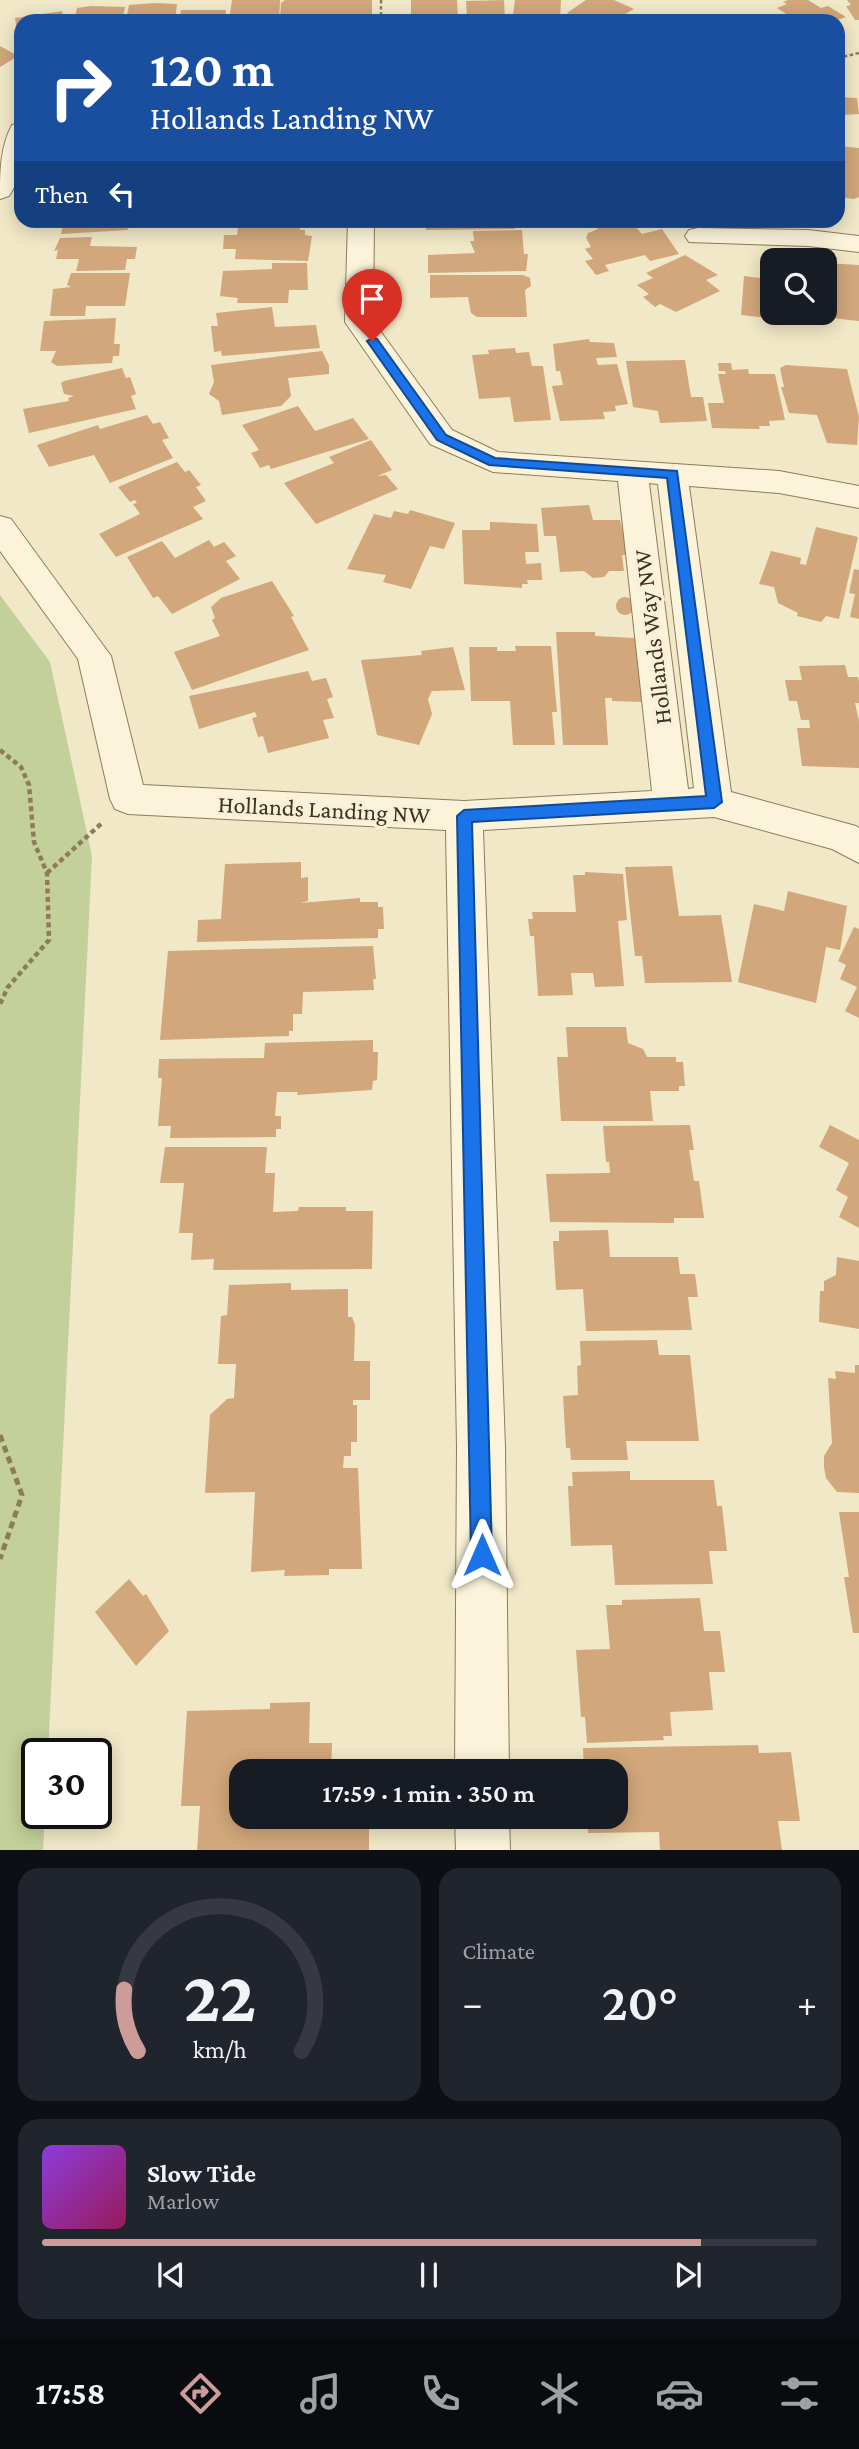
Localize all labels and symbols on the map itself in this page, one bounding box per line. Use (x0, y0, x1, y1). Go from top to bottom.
pin (342, 269, 402, 341)
street label: Hollands Way NW (628, 548, 676, 726)
street label: Hollands Landing NW (217, 790, 431, 828)
position arrow (445, 1518, 519, 1592)
speed limit sign: 30 (21, 1738, 112, 1829)

